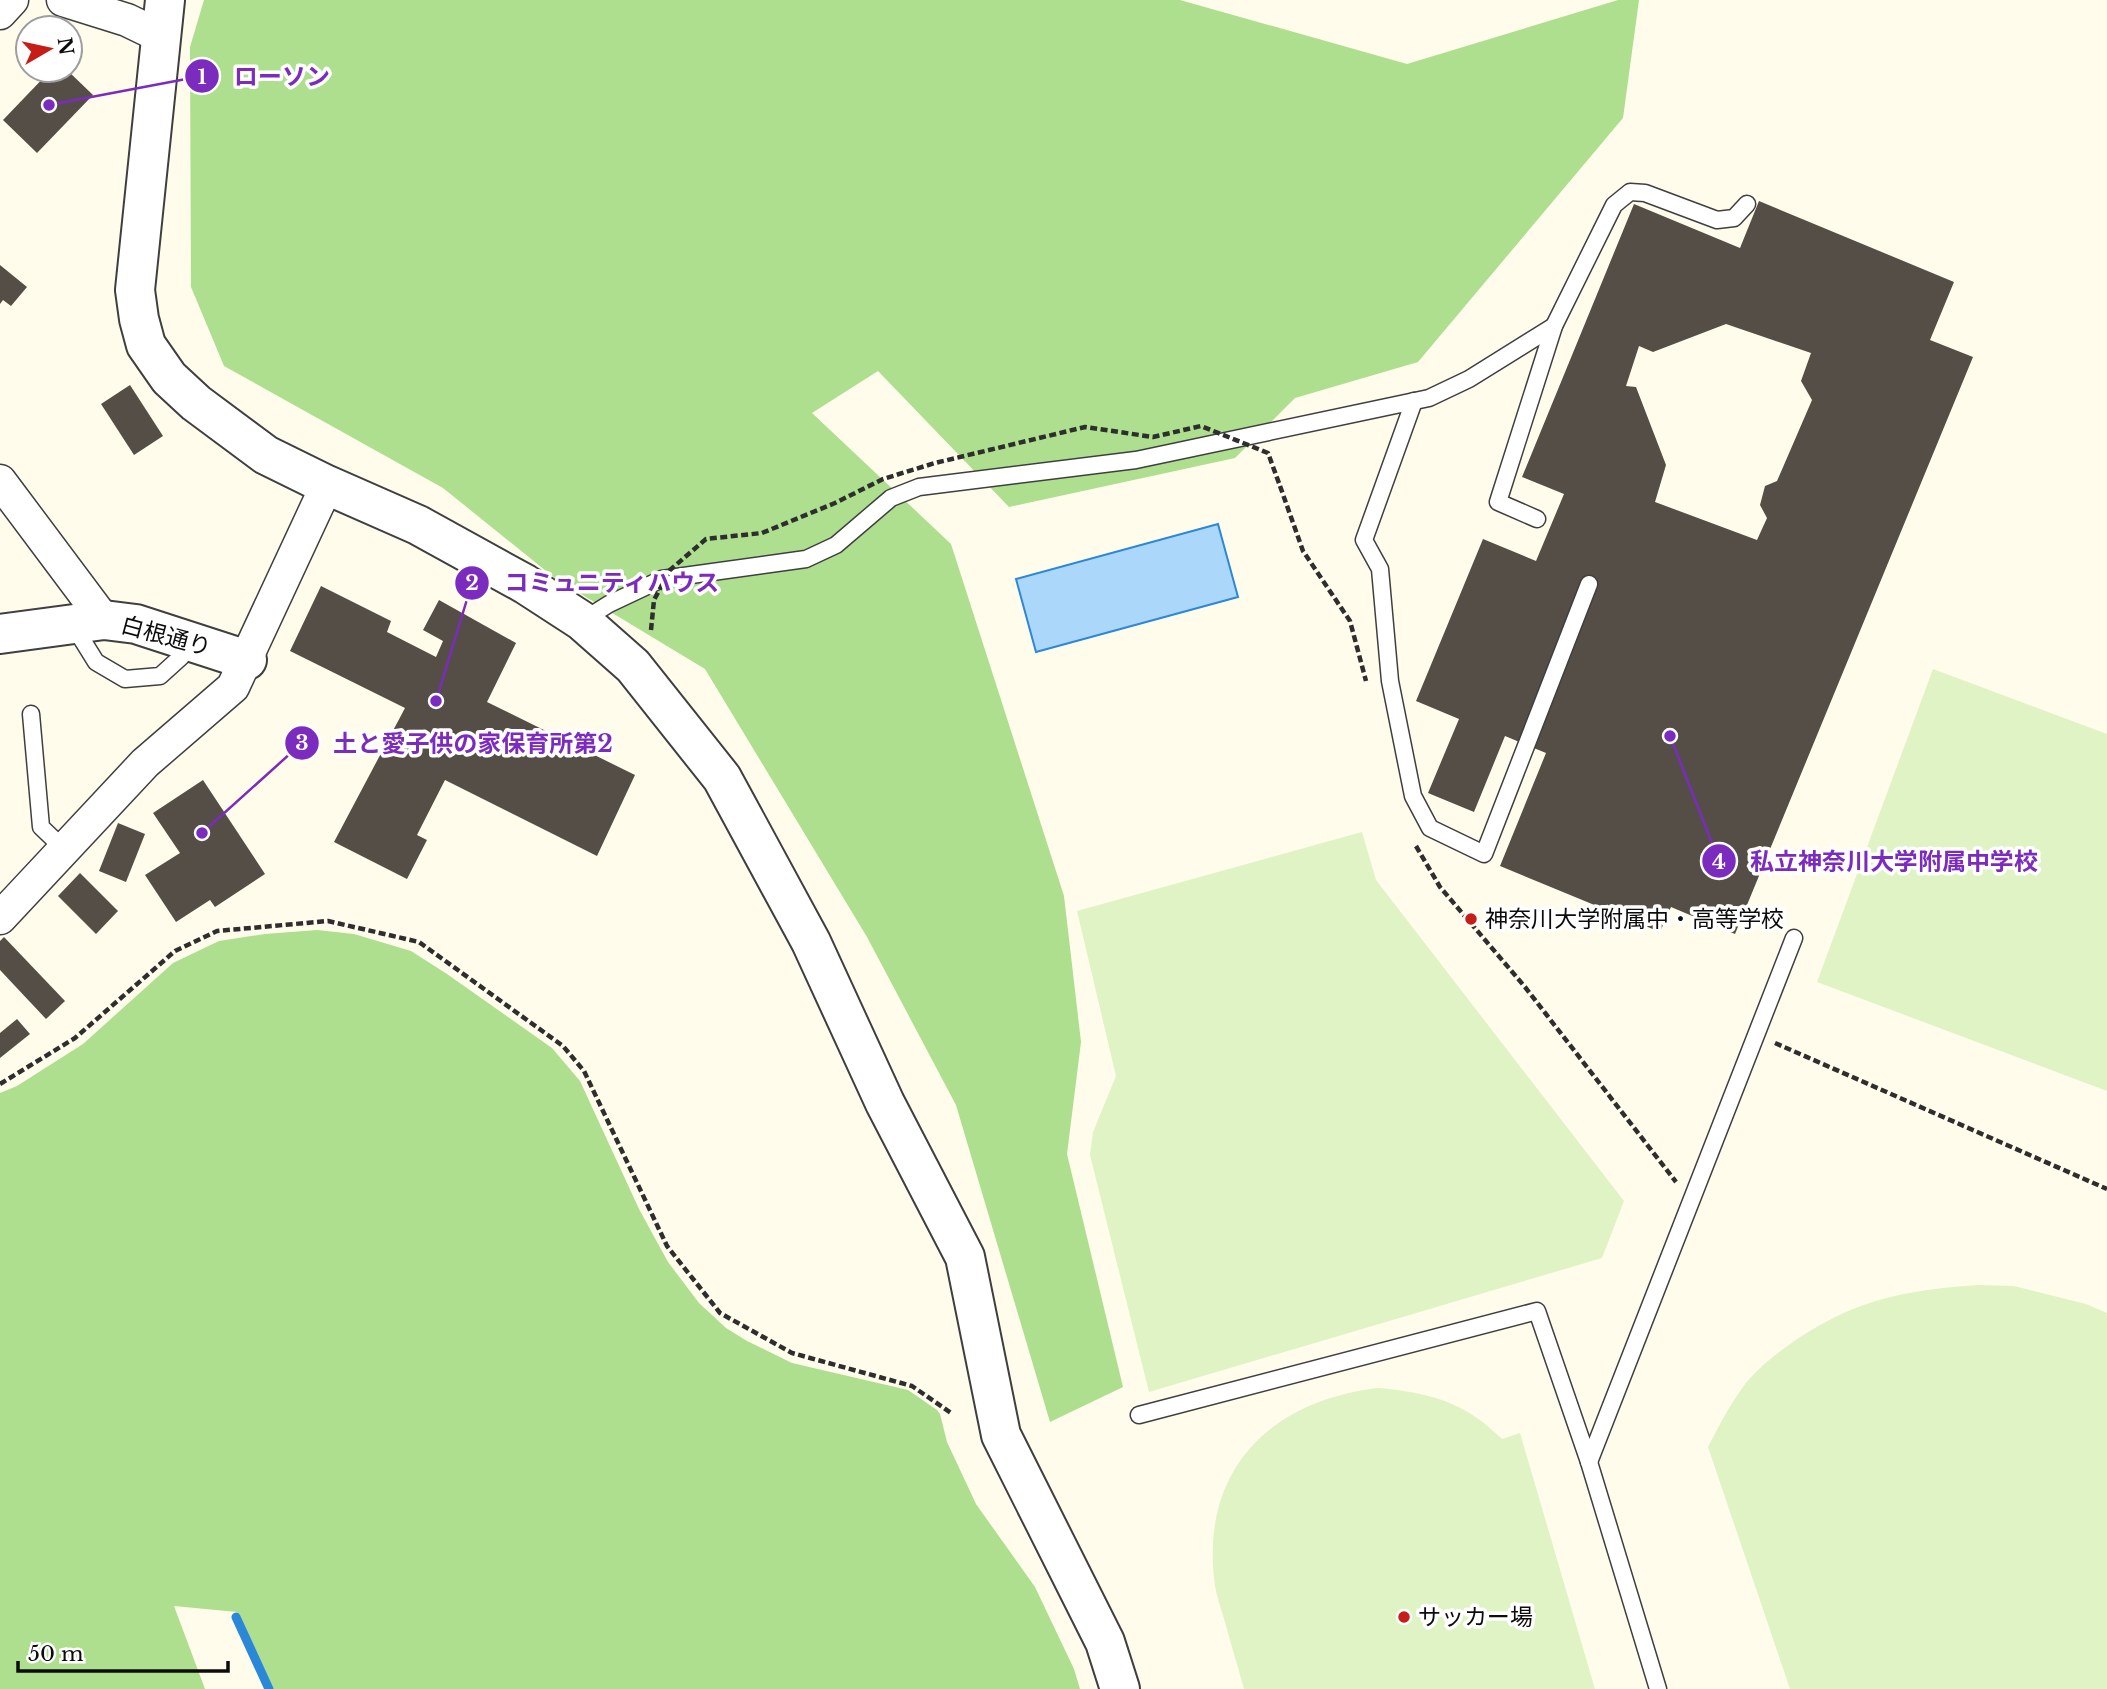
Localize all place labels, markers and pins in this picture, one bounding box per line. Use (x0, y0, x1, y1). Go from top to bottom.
callout: ローソン (185, 54, 344, 99)
callout: コミュニティハウス (455, 560, 734, 605)
callout: 土と愛子供の家保育所第2 (285, 721, 627, 766)
callout: 私立神奈川大学附属中学校 (1701, 839, 2052, 884)
place label: 神奈川大学附属中・高等学校 (1485, 905, 1784, 933)
marker: 神奈川大学附属中・高等学校 (1463, 911, 1479, 927)
place label: サッカー場 (1418, 1603, 1533, 1631)
marker: サッカー場 (1396, 1609, 1412, 1625)

